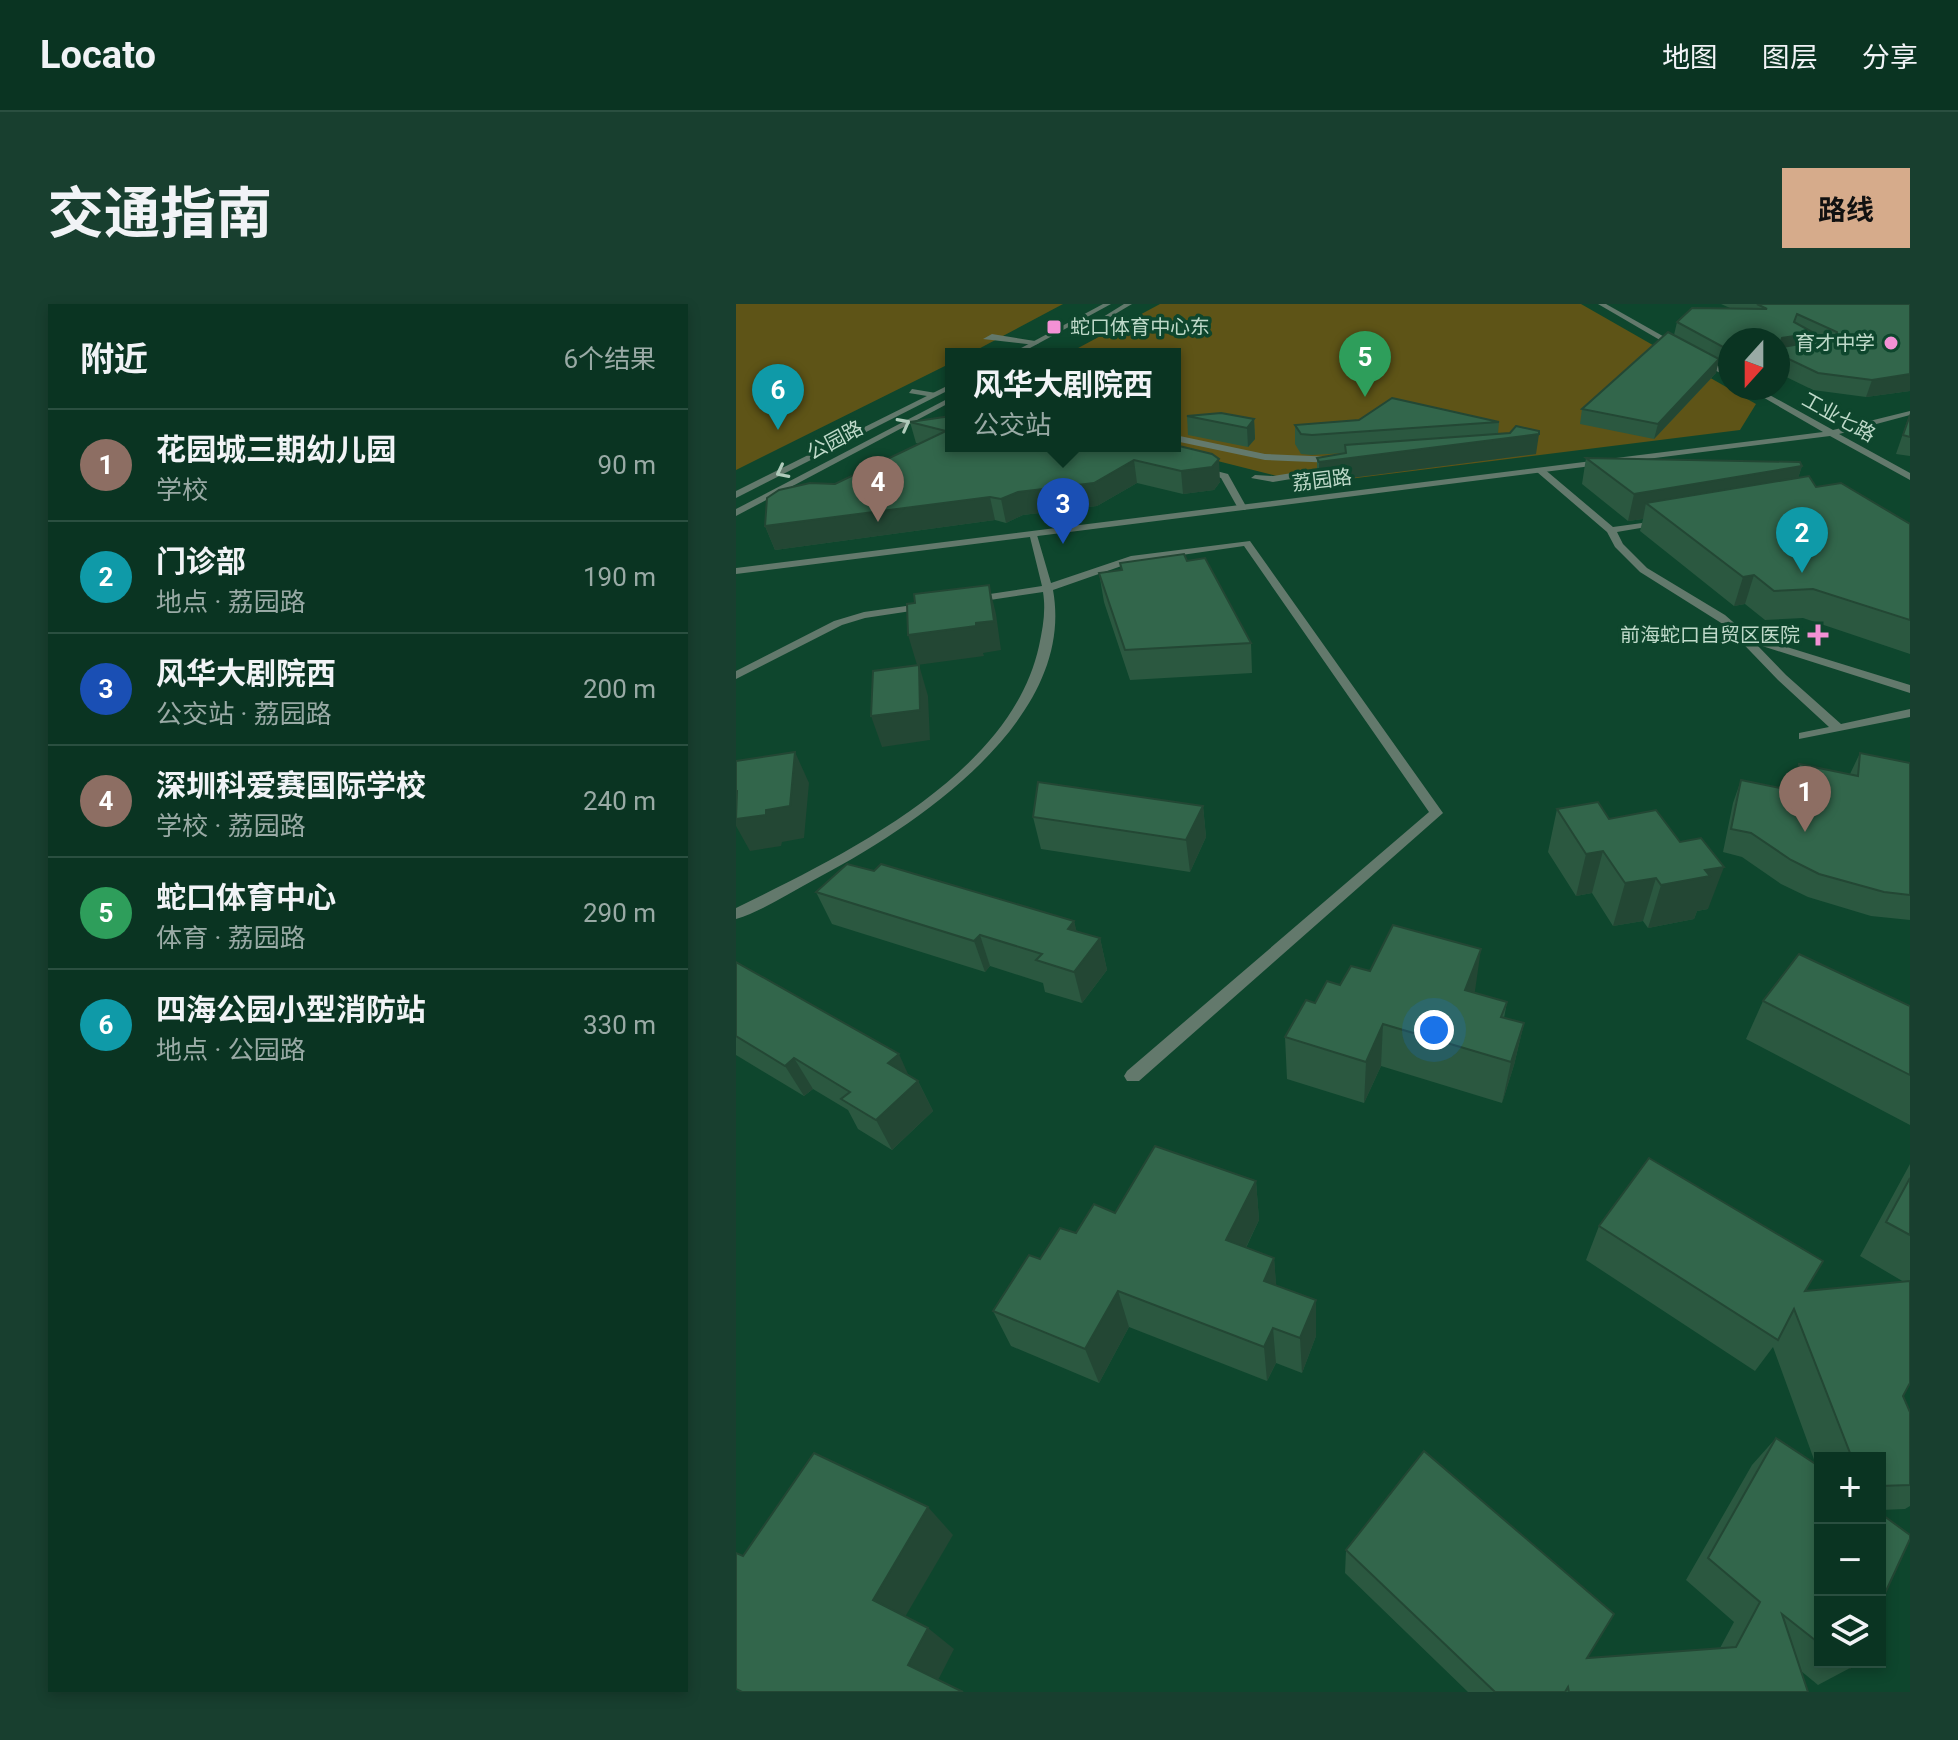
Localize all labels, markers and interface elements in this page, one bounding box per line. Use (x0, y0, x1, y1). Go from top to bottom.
text: Locato (40, 33, 156, 77)
text: 地图 (1662, 41, 1718, 74)
text: 图层 (1762, 41, 1818, 74)
text: 分享 (1862, 41, 1918, 74)
button: 路线 (1782, 168, 1910, 248)
text: 交通指南 (48, 181, 272, 247)
place label: 蛇口体育中心东 (1070, 315, 1210, 339)
marker: 蛇口体育中心东 (1045, 318, 1063, 336)
north arrow (1718, 328, 1790, 400)
pin: 5 (1339, 331, 1391, 397)
place label: 育才中学 (1795, 331, 1875, 355)
marker: 育才中学 (1882, 334, 1900, 352)
text: 附近 (80, 339, 148, 379)
text: 6个结果 (563, 344, 656, 374)
popup (945, 348, 1181, 452)
pin: 6 (752, 364, 804, 430)
text: 风华大剧院西 (973, 367, 1153, 402)
street label: 工业七路 (1798, 387, 1880, 447)
text: 公交站 (973, 410, 1051, 440)
street label: 公园路 (803, 415, 867, 465)
one-way arrow (895, 418, 910, 433)
text: 花园城三期幼儿园 (156, 432, 396, 467)
text: 1 (99, 450, 113, 480)
text: 90 m (598, 450, 656, 480)
pin: 4 (852, 456, 904, 522)
one-way arrow (775, 463, 790, 478)
street label: 荔园路 (1291, 464, 1353, 496)
text: 学校 (156, 475, 208, 505)
pin: 3 (1037, 478, 1089, 544)
pin: 2 (1776, 507, 1828, 573)
text: 门诊部 (156, 544, 246, 579)
text: 2 (99, 562, 113, 592)
text: 190 m (583, 562, 656, 592)
text: 地点 · 荔园路 (156, 587, 306, 617)
place label: 前海蛇口自贸区医院 (1620, 623, 1800, 647)
marker: 前海蛇口自贸区医院 (1807, 624, 1829, 646)
text: 风华大剧院西 (156, 656, 336, 691)
text: 3 (99, 674, 113, 704)
text: 200 m (583, 674, 656, 704)
text: 公交站 · 荔园路 (156, 699, 332, 729)
pin: 1 (1779, 766, 1831, 832)
text: 深圳科爱赛国际学校 (156, 768, 426, 803)
text: 4 (99, 786, 113, 816)
text: 240 m (583, 786, 656, 816)
text: 学校 · 荔园路 (156, 811, 306, 841)
text: 蛇口体育中心 (156, 880, 336, 915)
text: 5 (99, 898, 113, 928)
text: 290 m (583, 898, 656, 928)
text: 体育 · 荔园路 (156, 923, 306, 953)
text: 四海公园小型消防站 (156, 992, 426, 1027)
text: 6 (99, 1010, 113, 1040)
text: 330 m (583, 1010, 656, 1040)
your location (1414, 1010, 1454, 1050)
text: 地点 · 公园路 (156, 1035, 306, 1065)
map controls (1814, 1452, 1886, 1668)
button: + (1814, 1452, 1886, 1524)
button: − (1814, 1524, 1886, 1596)
button: layers (1814, 1596, 1886, 1668)

